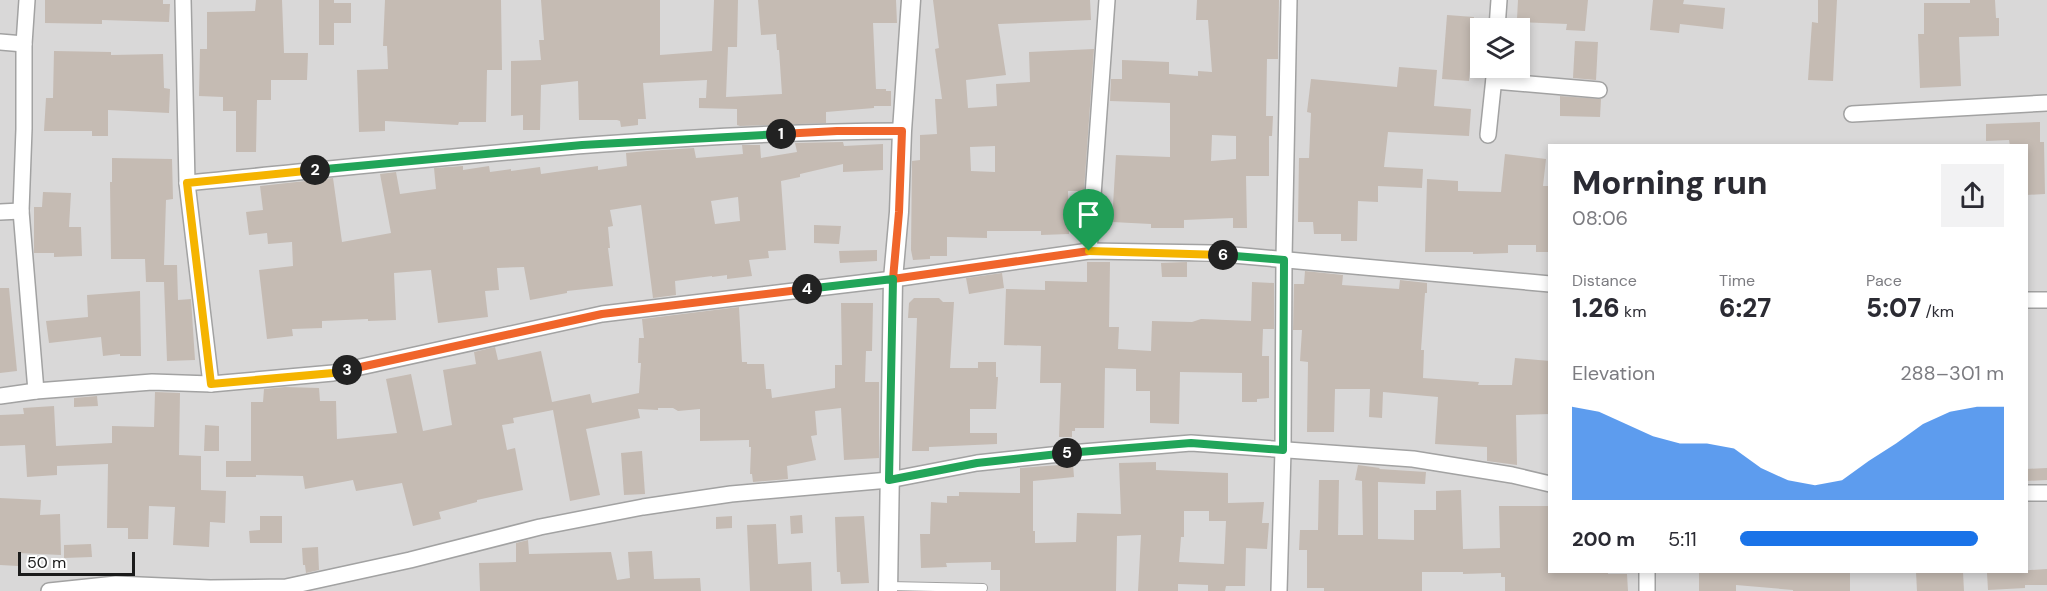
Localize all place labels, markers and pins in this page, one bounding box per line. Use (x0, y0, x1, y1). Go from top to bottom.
pin: 1 (766, 119, 796, 149)
pin: 2 (300, 155, 330, 185)
pin (1063, 189, 1114, 251)
pin: 6 (1208, 240, 1238, 270)
pin: 4 (792, 274, 822, 304)
pin: 3 (332, 355, 362, 385)
pin: 5 (1052, 438, 1082, 468)

